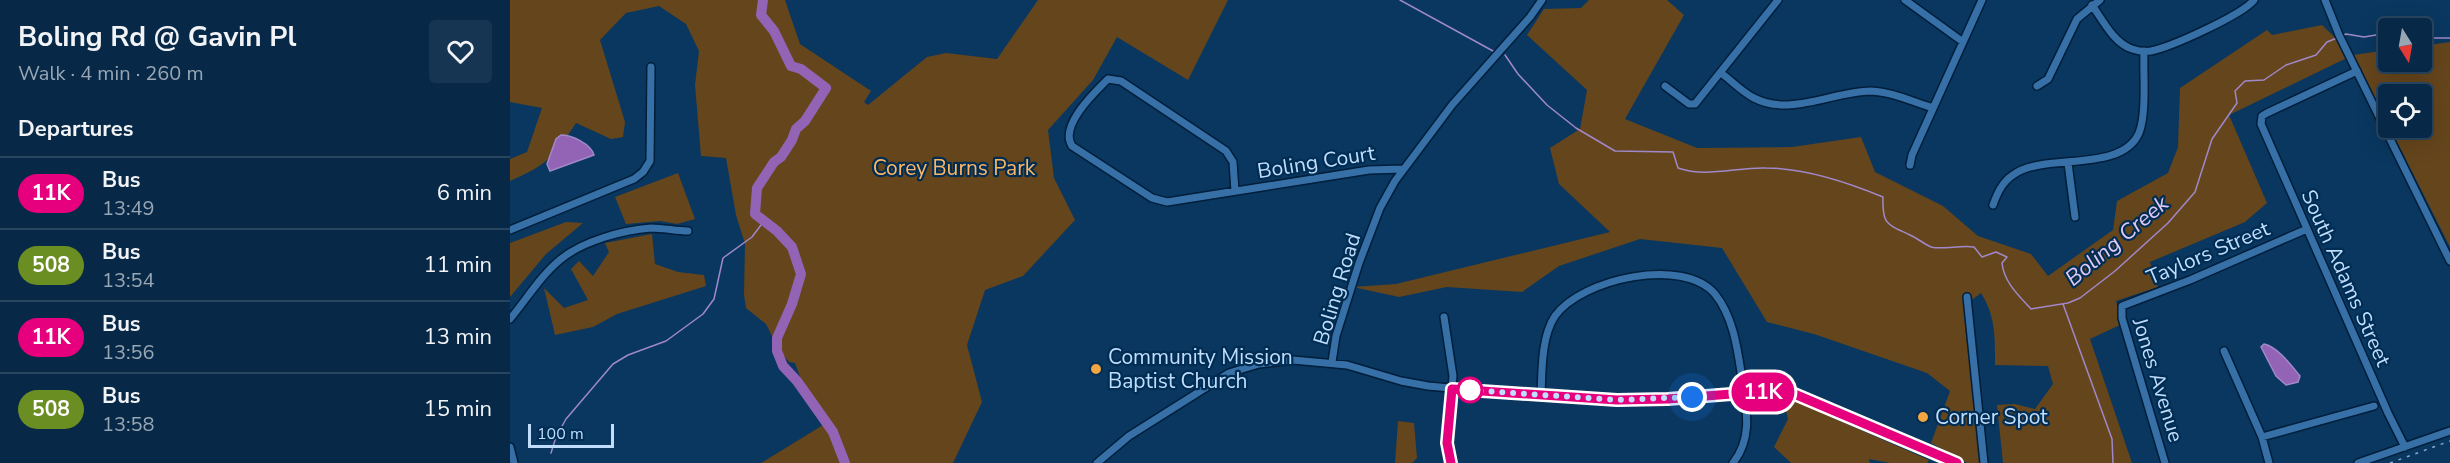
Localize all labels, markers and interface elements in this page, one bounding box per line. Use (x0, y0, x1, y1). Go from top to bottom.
text: Boling Rd @ Gavin Pl (18, 18, 297, 56)
north arrow (2378, 18, 2432, 72)
map controls (2378, 18, 2432, 138)
button: heart (429, 20, 492, 83)
text: Walk · 4 min · 260 m (18, 60, 204, 87)
button: locate (2378, 84, 2432, 138)
text: Departures (18, 114, 133, 144)
street label: Boling Court (1255, 139, 1378, 185)
park label: Corey Burns Park (873, 154, 1036, 182)
text: Bus (102, 165, 141, 195)
text: 6 min (437, 178, 492, 208)
text: 11K (31, 179, 71, 207)
street label: South Adams Street (2294, 185, 2398, 371)
water label: Boling Creek (2059, 188, 2176, 293)
text: 13:49 (102, 195, 155, 222)
street label: Taylors Street (2142, 214, 2274, 291)
street label: Boling Road (1307, 230, 1367, 348)
text: Bus (102, 237, 141, 267)
text: 11 min (424, 250, 492, 280)
text: 508 (32, 251, 70, 279)
text: 13:54 (102, 267, 155, 294)
text: Bus (102, 309, 141, 339)
street label: Jones Avenue (2126, 313, 2190, 446)
text: 13 min (424, 322, 492, 352)
text: 11K (31, 323, 71, 351)
text: 13:56 (102, 339, 155, 366)
place label: Community Mission Baptist Church (1108, 343, 1293, 395)
marker: Community Mission Baptist Church (1089, 362, 1103, 376)
line badge: 11K (1728, 372, 1798, 412)
unlabelled marker (1457, 377, 1483, 403)
text: 11K (1743, 378, 1783, 406)
text: Bus (102, 381, 141, 411)
your location (1677, 382, 1707, 412)
text: 15 min (424, 394, 492, 424)
text: 508 (32, 395, 70, 423)
place label: Corner Spot (1935, 403, 2048, 431)
marker: Corner Spot (1916, 410, 1930, 424)
text: 13:58 (102, 411, 155, 438)
scale bar (528, 421, 614, 448)
text: 100 m (537, 423, 584, 445)

